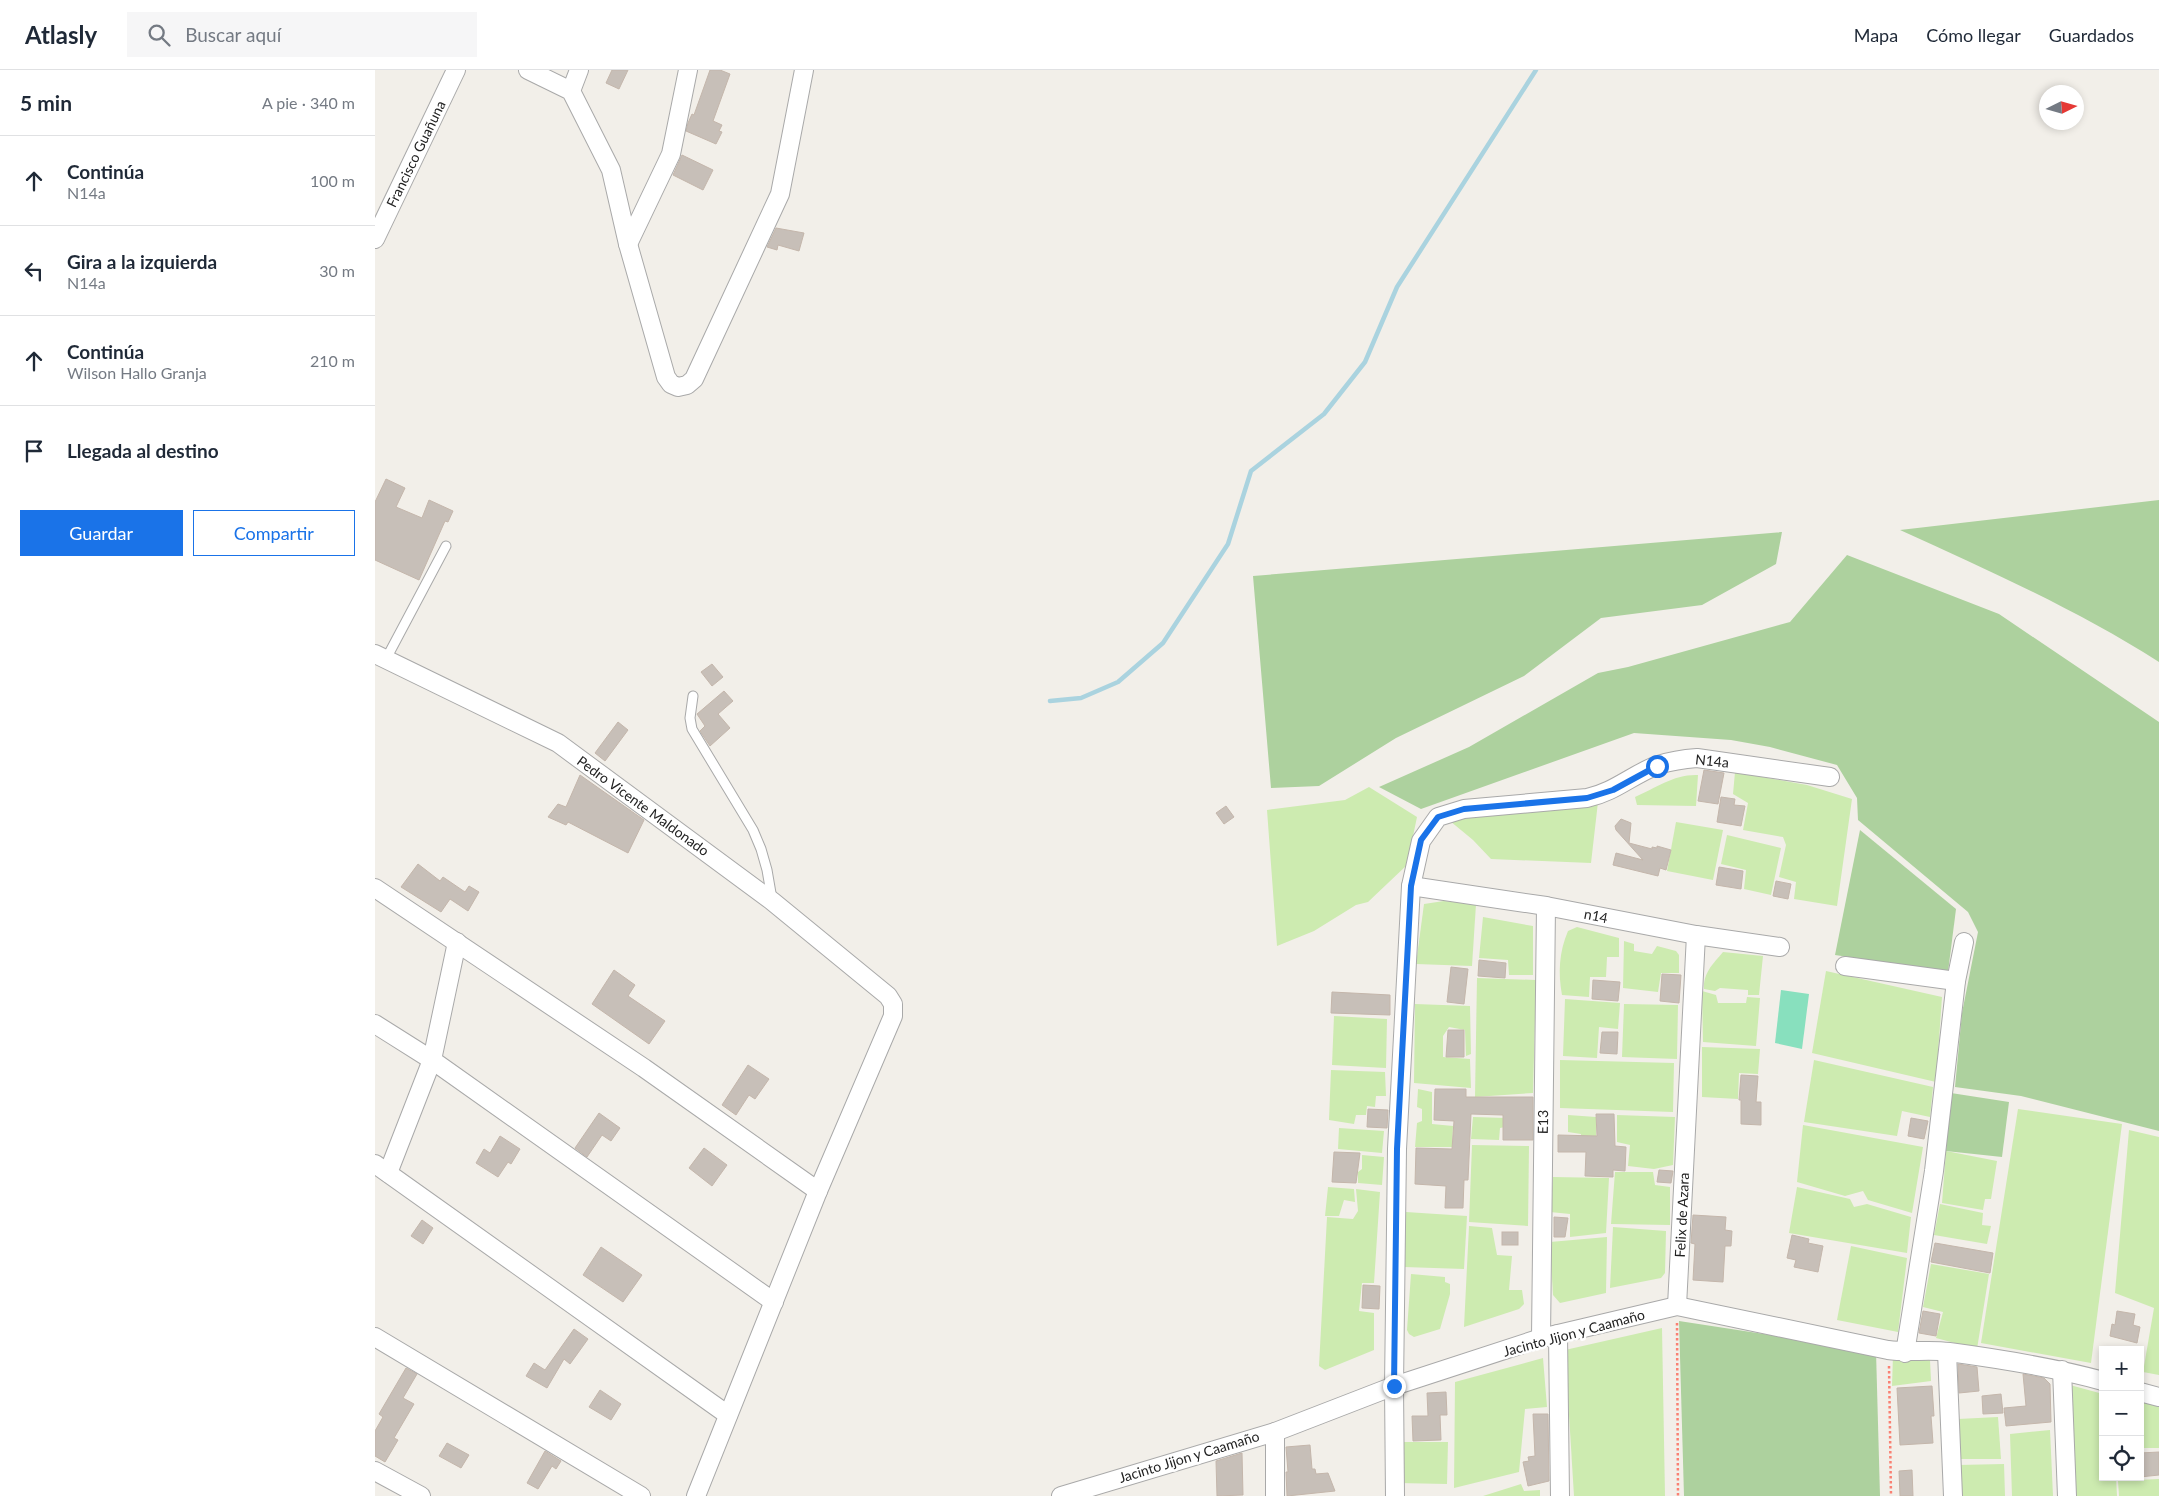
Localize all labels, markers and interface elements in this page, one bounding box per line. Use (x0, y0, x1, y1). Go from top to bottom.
search box (127, 12, 477, 57)
text: Atlasly (25, 20, 97, 49)
icon: search (145, 21, 173, 49)
text: Buscar aquí (185, 23, 281, 46)
text: Mapa (1854, 24, 1898, 46)
text: Cómo llegar (1926, 24, 2021, 46)
text: Guardados (2049, 24, 2134, 46)
north arrow (2039, 85, 2084, 130)
text: 5 min (20, 90, 72, 115)
text: A pie · 340 m (262, 93, 355, 112)
street label: Francisco Guañuna (382, 98, 449, 210)
text: Continúa (67, 160, 144, 183)
icon: ahead (20, 167, 48, 195)
text: 100 m (310, 171, 355, 190)
text: N14a (67, 183, 106, 202)
text: Gira a la izquierda (67, 250, 217, 273)
icon: left (20, 257, 48, 285)
text: 30 m (319, 261, 355, 280)
text: N14a (67, 273, 106, 292)
text: Continúa (67, 340, 144, 363)
icon: ahead (20, 347, 48, 375)
text: 210 m (310, 351, 355, 370)
text: Wilson Hallo Granja (67, 363, 207, 382)
icon: arrive (20, 437, 48, 465)
text: Llegada al destino (67, 439, 219, 462)
button: Guardar (20, 510, 183, 556)
button: Compartir (193, 510, 355, 556)
street label: N14a (1694, 750, 1730, 771)
street label: Pedro Vicente Maldonado (574, 752, 713, 859)
route start (1646, 755, 1669, 778)
street label: n14 (1583, 905, 1610, 926)
street label: E13 (1534, 1110, 1551, 1134)
street label: Felix de Azara (1671, 1172, 1692, 1258)
street label: Jacinto Jijon y Caamaño (1501, 1305, 1647, 1360)
map controls (2099, 1346, 2144, 1481)
button: + (2099, 1346, 2144, 1391)
route end (1383, 1375, 1406, 1398)
button: − (2099, 1391, 2144, 1436)
street label: Jacinto Jijon y Caamaño (1117, 1427, 1261, 1486)
button: locate (2099, 1436, 2144, 1481)

